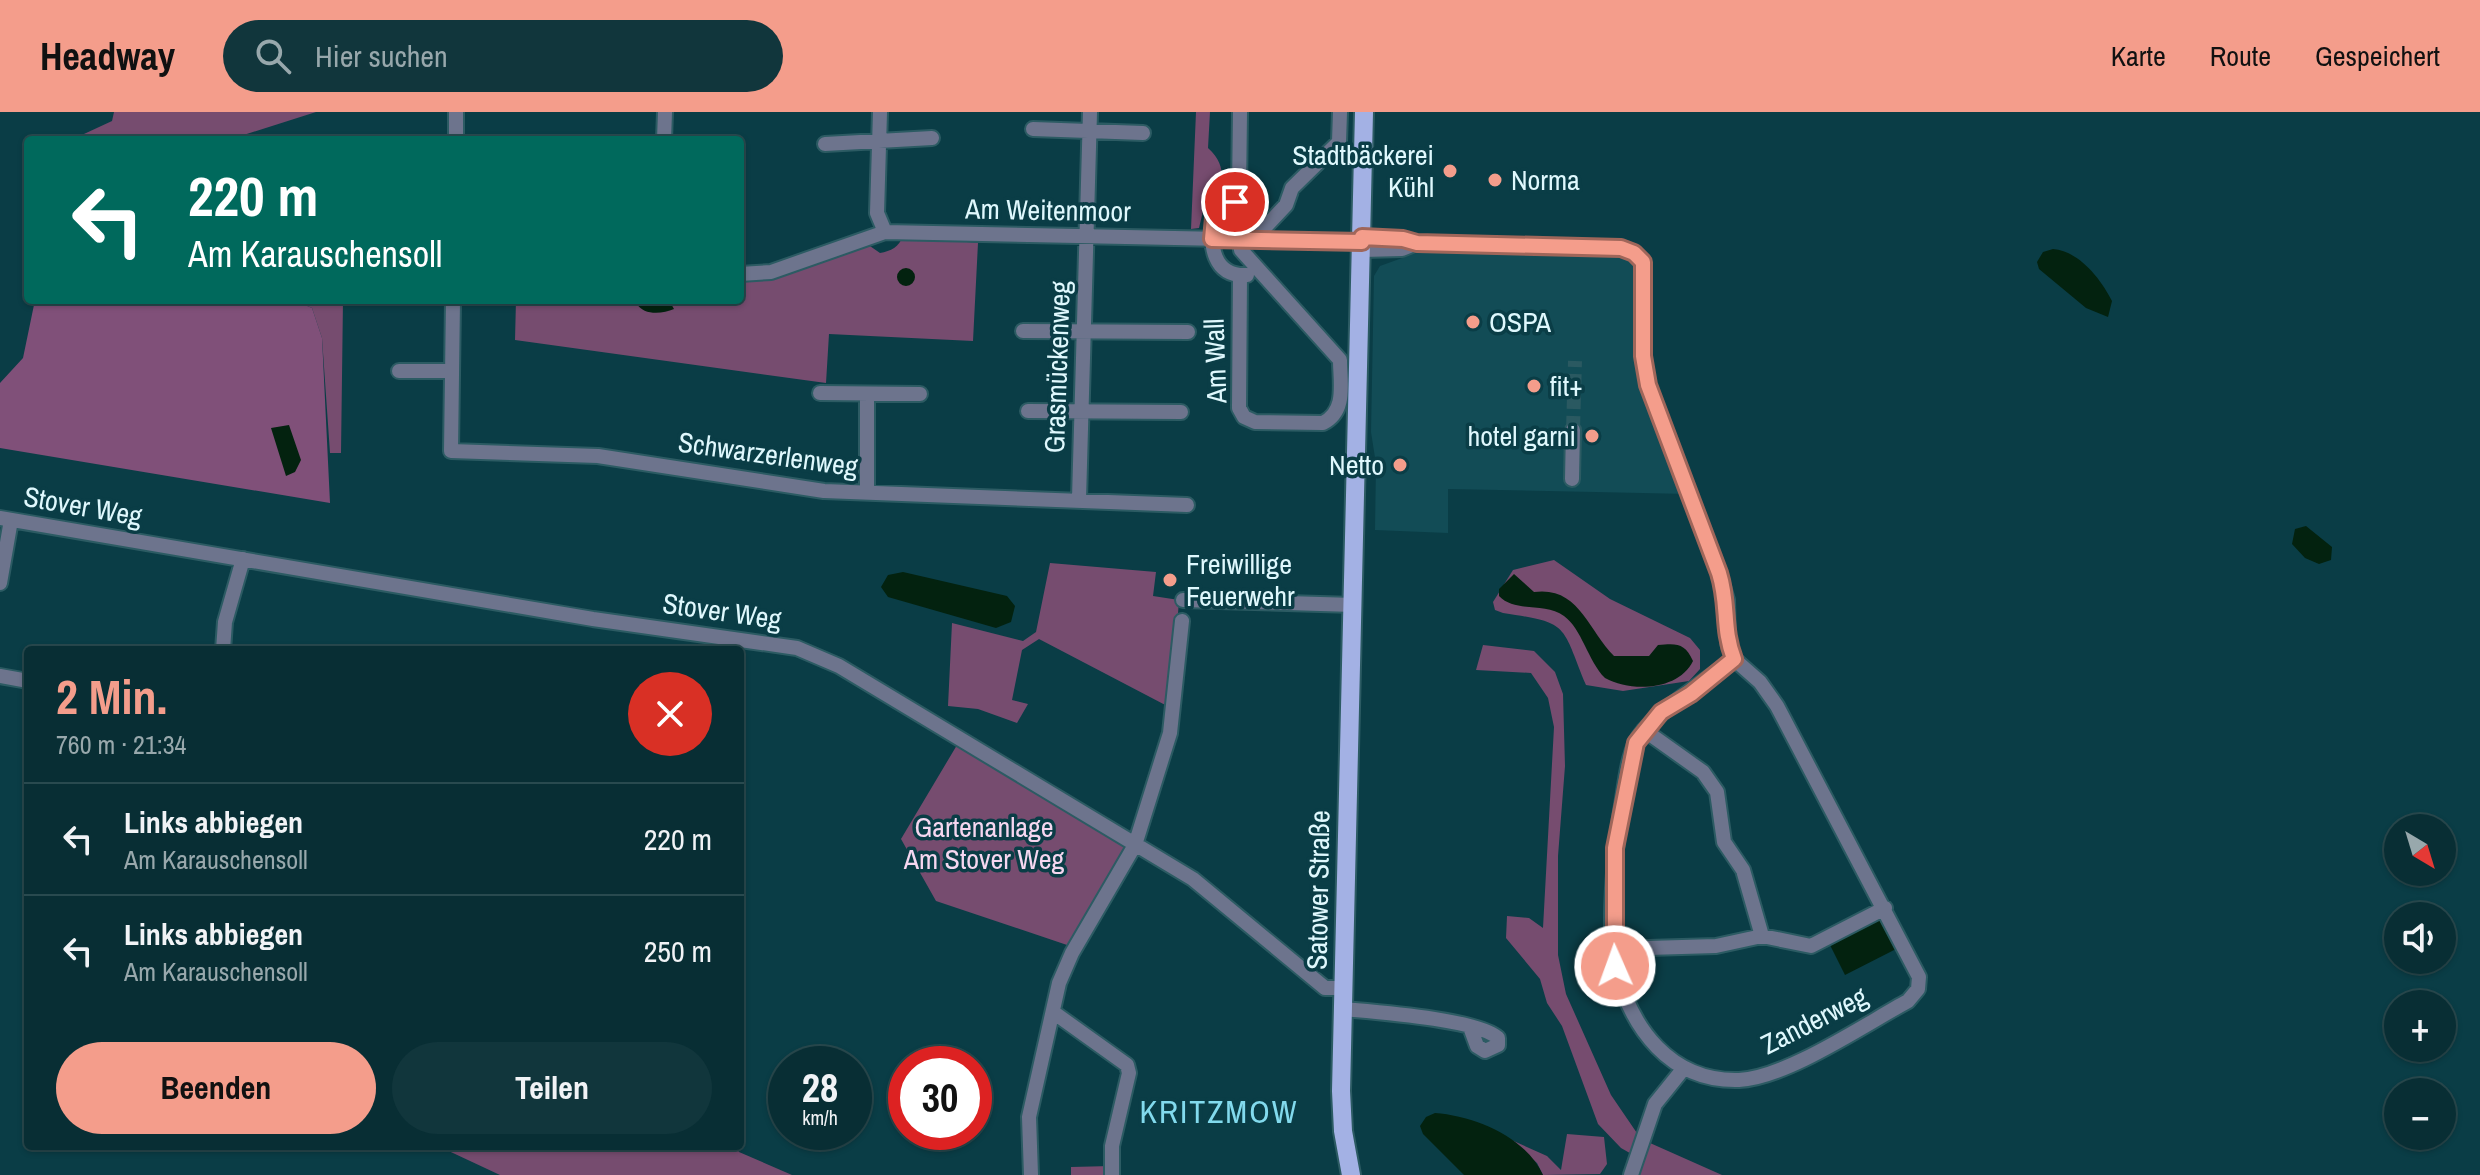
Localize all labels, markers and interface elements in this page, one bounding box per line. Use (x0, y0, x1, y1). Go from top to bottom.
search box (223, 20, 783, 92)
text: Headway (40, 31, 175, 82)
icon: search (251, 34, 295, 78)
text: Hier suchen (315, 36, 448, 76)
text: Karte (2111, 37, 2166, 75)
text: Route (2210, 37, 2271, 75)
text: Gespeichert (2315, 37, 2440, 75)
place label: Stadtbäckerei Kühl (1292, 136, 1434, 206)
text: 220 m (188, 158, 318, 233)
place label: Norma (1511, 161, 1580, 199)
marker: Stadtbäckerei Kühl (1441, 162, 1459, 180)
icon: left (56, 168, 160, 272)
pin (1201, 168, 1269, 236)
marker: Norma (1486, 171, 1504, 189)
icon: arrive (1213, 180, 1257, 224)
street label: Am Weitenmoor (964, 190, 1131, 230)
text: Am Karauschensoll (188, 230, 442, 278)
street label: Grasmückenweg (1035, 280, 1079, 454)
place label: OSPA (1489, 303, 1552, 341)
marker: OSPA (1464, 313, 1482, 331)
street label: Am Wall (1195, 318, 1236, 405)
place label: fit+ (1550, 367, 1583, 405)
marker: fit+ (1525, 377, 1543, 395)
place label: hotel garni (1467, 417, 1576, 455)
street label: Schwarzerlenweg (676, 423, 861, 485)
marker: hotel garni (1583, 427, 1601, 445)
place label: Netto (1329, 446, 1384, 484)
marker: Netto (1391, 456, 1409, 474)
street label: Stover Weg (21, 477, 145, 535)
place label: Freiwillige Feuerwehr (1186, 545, 1295, 615)
marker: Freiwillige Feuerwehr (1161, 571, 1179, 589)
street label: Stover Weg (660, 584, 784, 638)
text: 2 Min. (56, 664, 168, 729)
button: close (628, 672, 712, 756)
text: 760 m · 21:34 (56, 727, 186, 762)
text: Links abbiegen (124, 802, 303, 842)
park label: Gartenanlage Am Stover Weg (903, 808, 1064, 878)
street label: Satower Straße (1298, 810, 1338, 970)
north arrow (2384, 814, 2456, 886)
map controls (2384, 814, 2456, 1150)
icon: left (56, 817, 100, 861)
text: 220 m (644, 819, 712, 859)
text: Am Karauschensoll (124, 842, 308, 877)
button: sound (2384, 902, 2456, 974)
text: Links abbiegen (124, 914, 303, 954)
position arrow (1573, 924, 1657, 1008)
icon: left (56, 929, 100, 973)
text: 250 m (644, 931, 712, 971)
text: Am Karauschensoll (124, 954, 308, 989)
street label: Zanderweg (1754, 977, 1874, 1063)
button: + (2384, 990, 2456, 1062)
button: Beenden (56, 1042, 376, 1134)
button: Teilen (392, 1042, 712, 1134)
speed limit sign: 30 (888, 1046, 992, 1150)
text: 28 (802, 1061, 838, 1114)
button: − (2384, 1078, 2456, 1150)
district label: KRITZMOW (1140, 1090, 1298, 1133)
text: km/h (802, 1104, 838, 1131)

